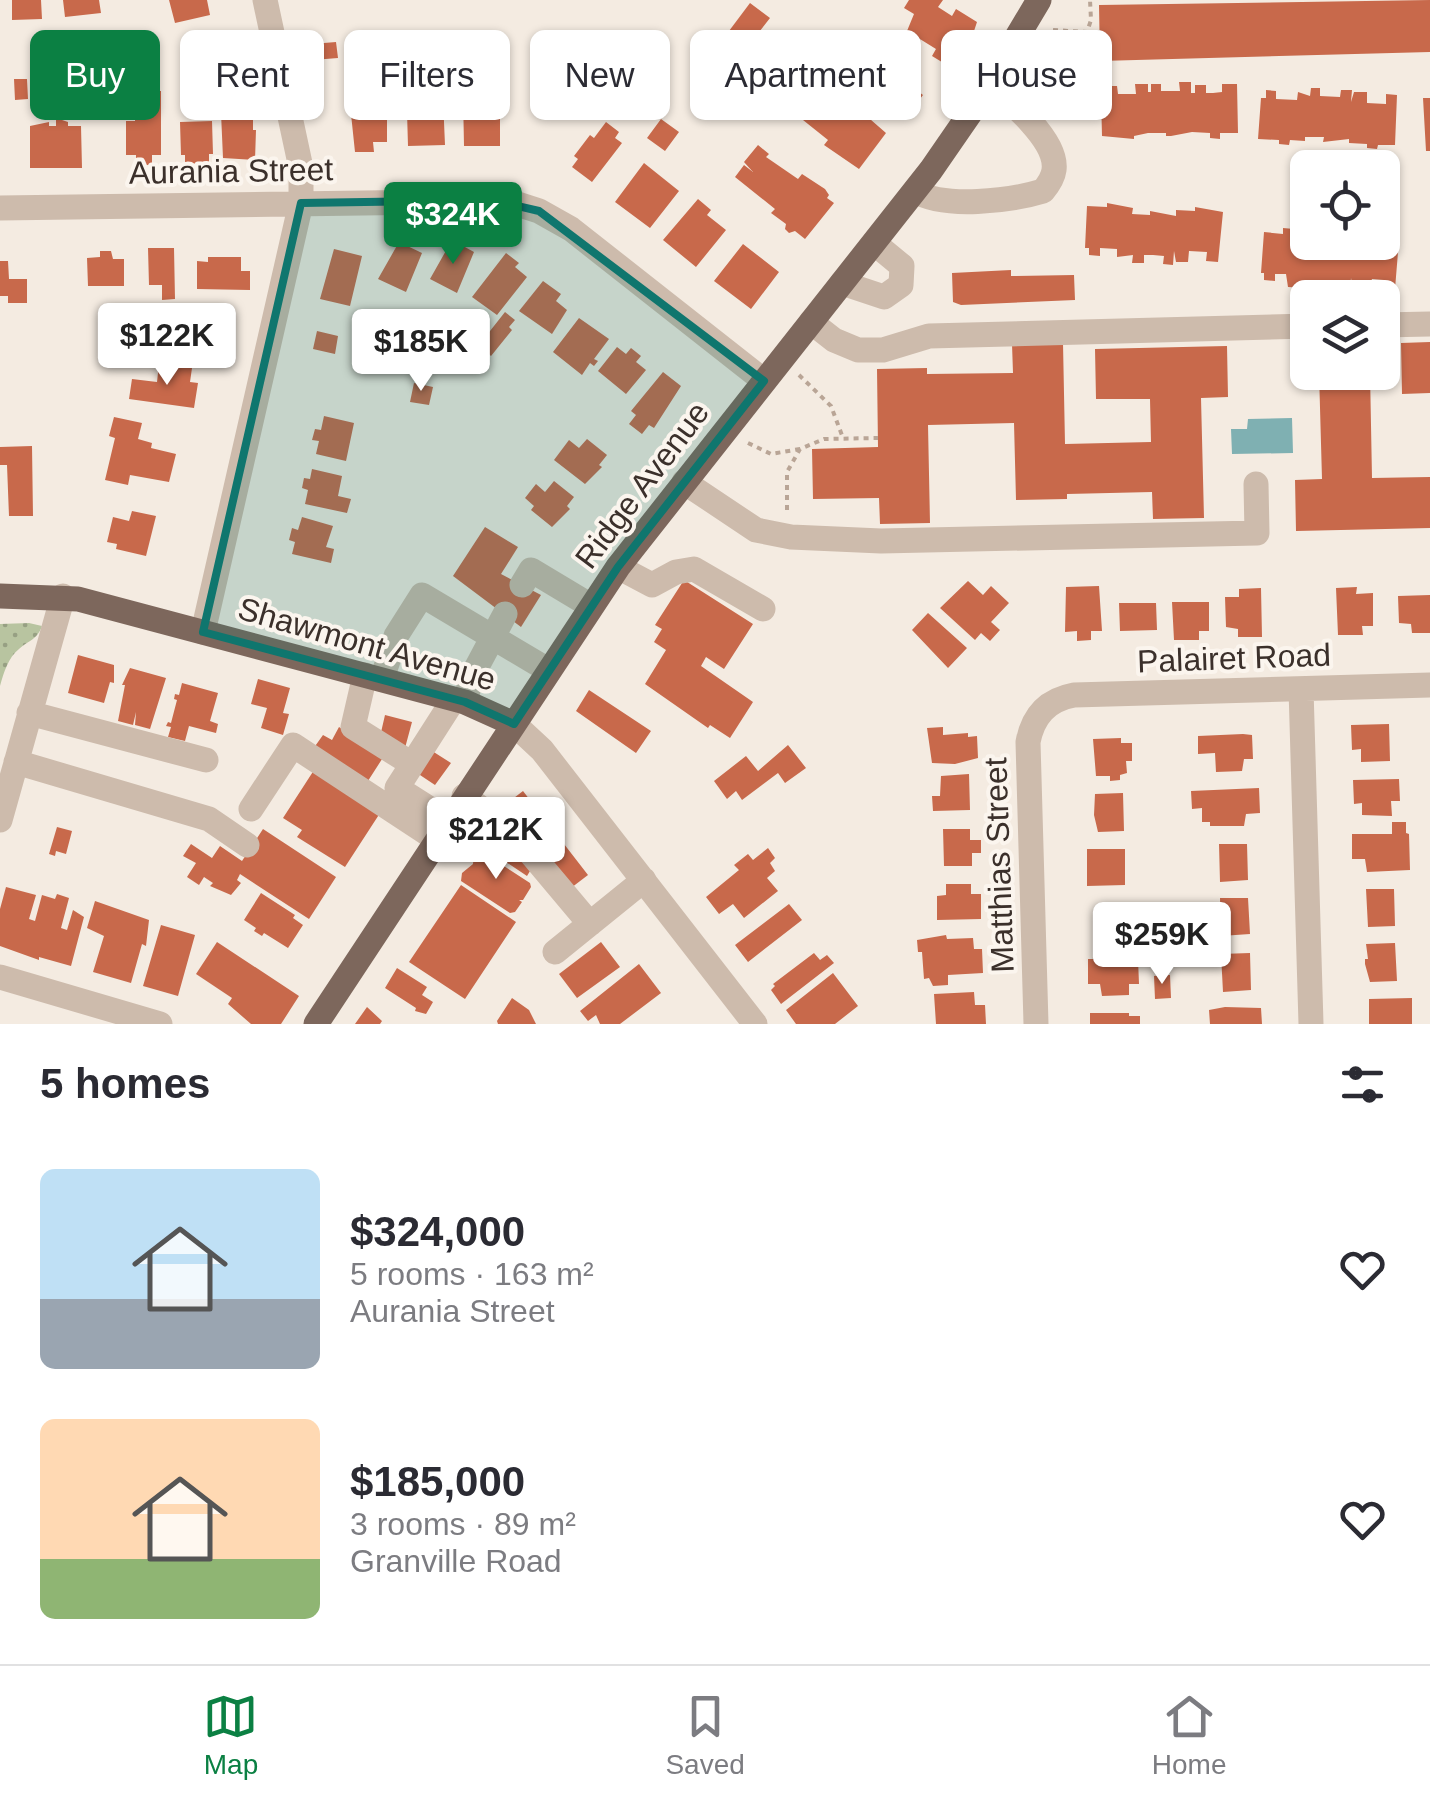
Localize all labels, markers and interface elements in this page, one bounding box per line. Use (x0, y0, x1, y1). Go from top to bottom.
chip: Buy (30, 30, 160, 120)
chip: Rent (180, 30, 324, 120)
chip: Filters (344, 30, 510, 120)
chip: New (530, 30, 670, 120)
chip: Apartment (690, 30, 921, 120)
chip: House (941, 30, 1112, 120)
map controls (1290, 150, 1400, 390)
button: locate (1290, 150, 1400, 260)
street label: Aurania Street (128, 151, 334, 191)
pin: $324K (383, 182, 523, 267)
text: $324K (406, 196, 500, 232)
button: layers (1290, 280, 1400, 390)
pin: $122K (97, 303, 237, 388)
pin: $185K (351, 309, 491, 394)
text: $122K (120, 317, 214, 353)
text: $185K (374, 323, 468, 359)
street label: Ridge Avenue (568, 395, 716, 575)
street label: Shawmont Avenue (234, 590, 500, 698)
street label: Palairet Road (1136, 637, 1332, 679)
street label: Matthias Street (977, 757, 1021, 973)
pin: $212K (426, 797, 566, 882)
text: $212K (449, 811, 543, 847)
pin: $259K (1092, 902, 1232, 987)
text: $259K (1115, 916, 1209, 952)
icon: filters (1335, 1057, 1390, 1112)
text: 5 homes (40, 1060, 210, 1107)
text: $324,000 (350, 1208, 525, 1255)
icon: home (120, 1209, 240, 1329)
icon: heart (1335, 1242, 1390, 1297)
text: 5 rooms · 163 m² (350, 1256, 594, 1292)
text: Aurania Street (350, 1293, 555, 1329)
text: $185,000 (350, 1458, 525, 1505)
icon: home (120, 1459, 240, 1579)
icon: heart (1335, 1492, 1390, 1547)
text: 3 rooms · 89 m² (350, 1506, 576, 1542)
text: Granville Road (350, 1543, 562, 1579)
tab: Map (203, 1689, 258, 1781)
tab: Saved (665, 1689, 745, 1781)
tab: Home (1152, 1689, 1226, 1781)

